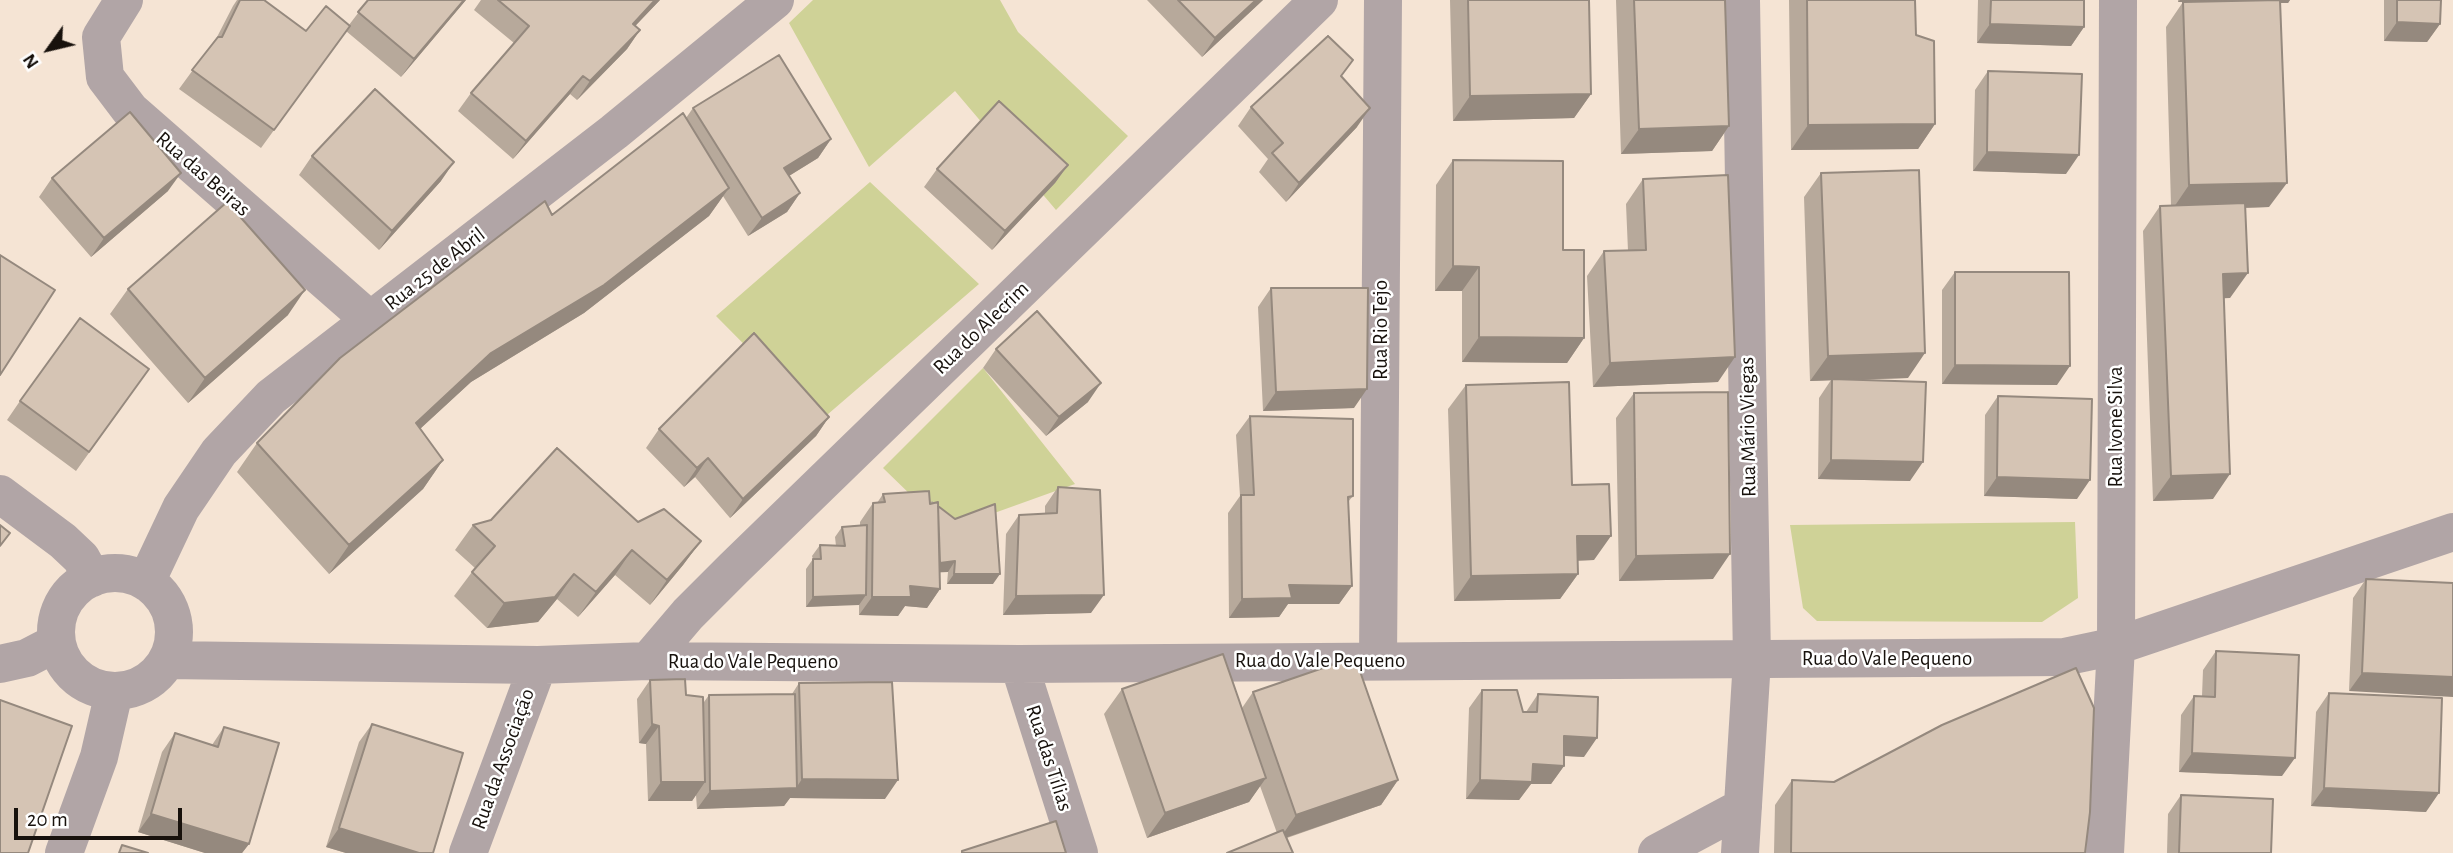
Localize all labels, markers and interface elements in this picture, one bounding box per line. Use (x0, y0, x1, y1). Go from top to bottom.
north arrow (14, 14, 84, 84)
text: N (20, 50, 43, 72)
street label: Rua das Beiras (151, 126, 255, 222)
street label: Rua 25 de Abril (380, 222, 490, 316)
street label: Rua do Alecrim (928, 276, 1034, 380)
street label: Rua Rio Tejo (1368, 280, 1394, 380)
street label: Rua Mário Viegas (1734, 357, 1762, 497)
street label: Rua Ivone Silva (2103, 366, 2129, 488)
street label: Rua do Vale Pequeno (1802, 646, 1972, 672)
street label: Rua do Vale Pequeno (1235, 648, 1405, 674)
street label: Rua do Vale Pequeno (668, 649, 838, 675)
street label: Rua da Associação (466, 685, 540, 833)
street label: Rua das Tílias (1020, 702, 1078, 814)
scale bar (18, 794, 186, 838)
text: 20 m (27, 809, 68, 830)

